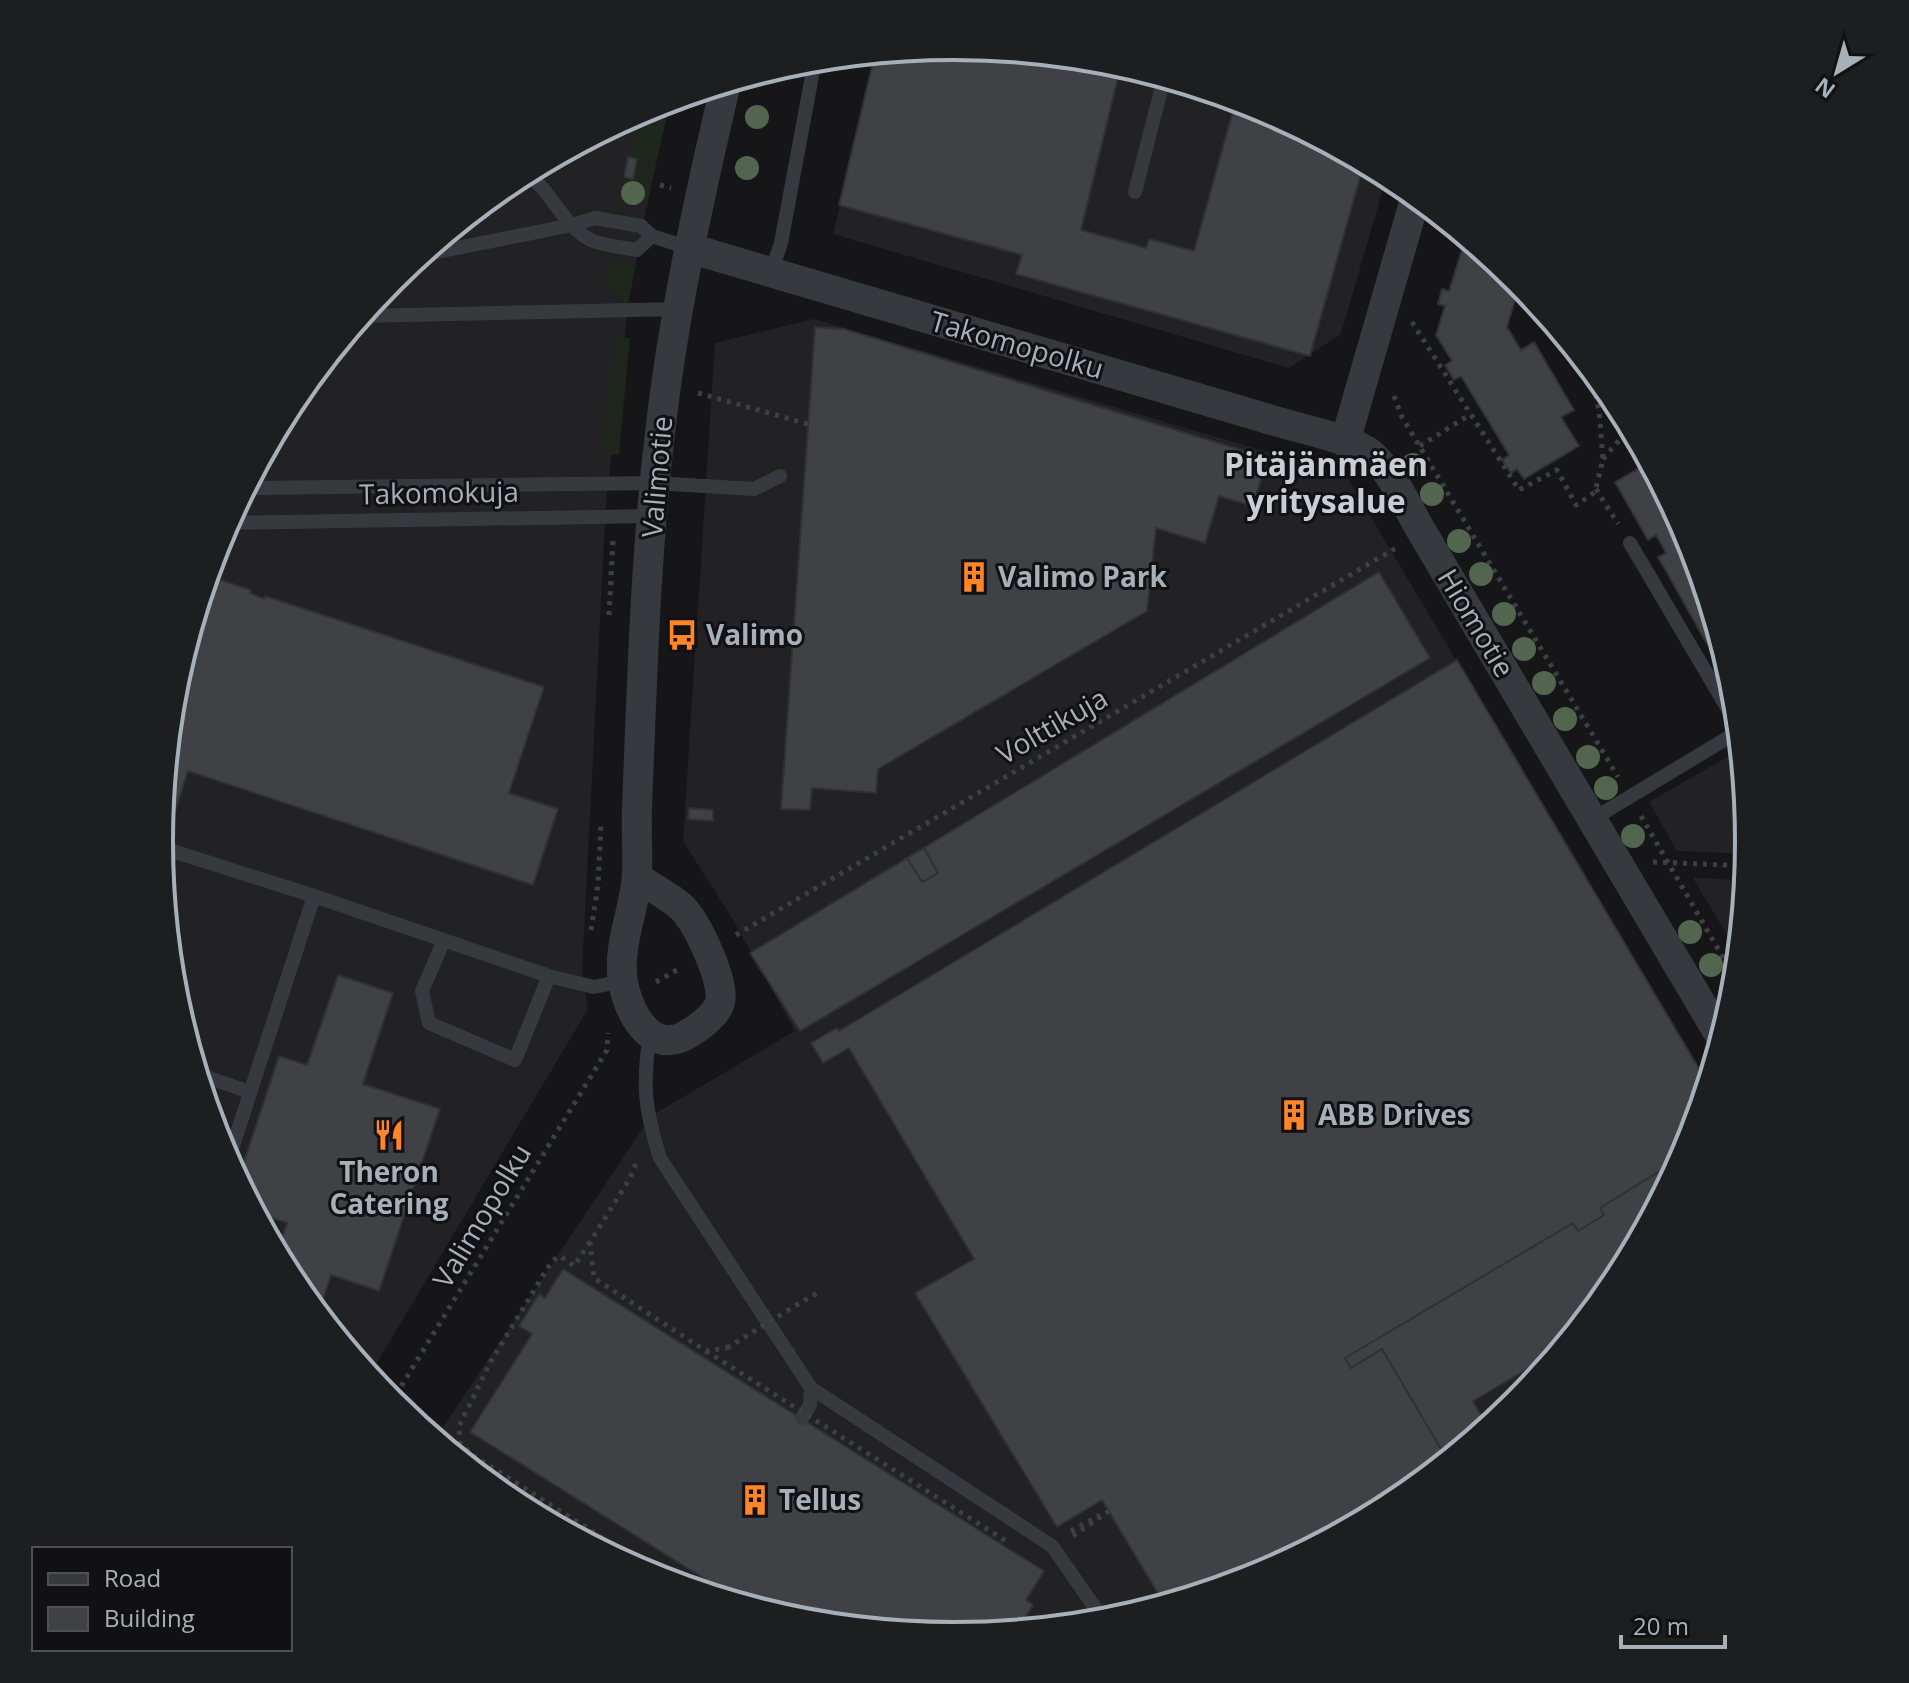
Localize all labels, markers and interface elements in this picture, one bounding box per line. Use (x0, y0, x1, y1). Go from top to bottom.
north arrow (1797, 32, 1877, 112)
text: N (1808, 71, 1841, 106)
street label: Takomopolku (926, 301, 1108, 387)
street label: Valimotie (632, 415, 680, 539)
district label: Pitäjänmäen yritysalue (1224, 442, 1428, 522)
street label: Takomokuja (359, 472, 519, 512)
place label: Valimo Park (998, 557, 1168, 595)
building icon: Valimo Park (957, 560, 991, 594)
street label: Hiomotie (1430, 561, 1524, 684)
place label: Valimo (706, 615, 803, 653)
bus stop icon: Valimo (665, 618, 699, 652)
street label: Volttikuja (989, 678, 1114, 772)
place label: ABB Drives (1318, 1095, 1471, 1133)
building icon: ABB Drives (1277, 1098, 1311, 1132)
restaurant icon: Theron Catering (372, 1118, 406, 1152)
street label: Valimopolku (423, 1136, 539, 1295)
place label: Theron Catering (330, 1152, 449, 1222)
place label: Tellus (779, 1480, 861, 1518)
building icon: Tellus (738, 1483, 772, 1517)
legend (32, 1547, 292, 1651)
text: Road (104, 1561, 161, 1594)
scale bar (1621, 1599, 1725, 1649)
text: Building (104, 1601, 195, 1634)
text: 20 m (1633, 1609, 1689, 1642)

